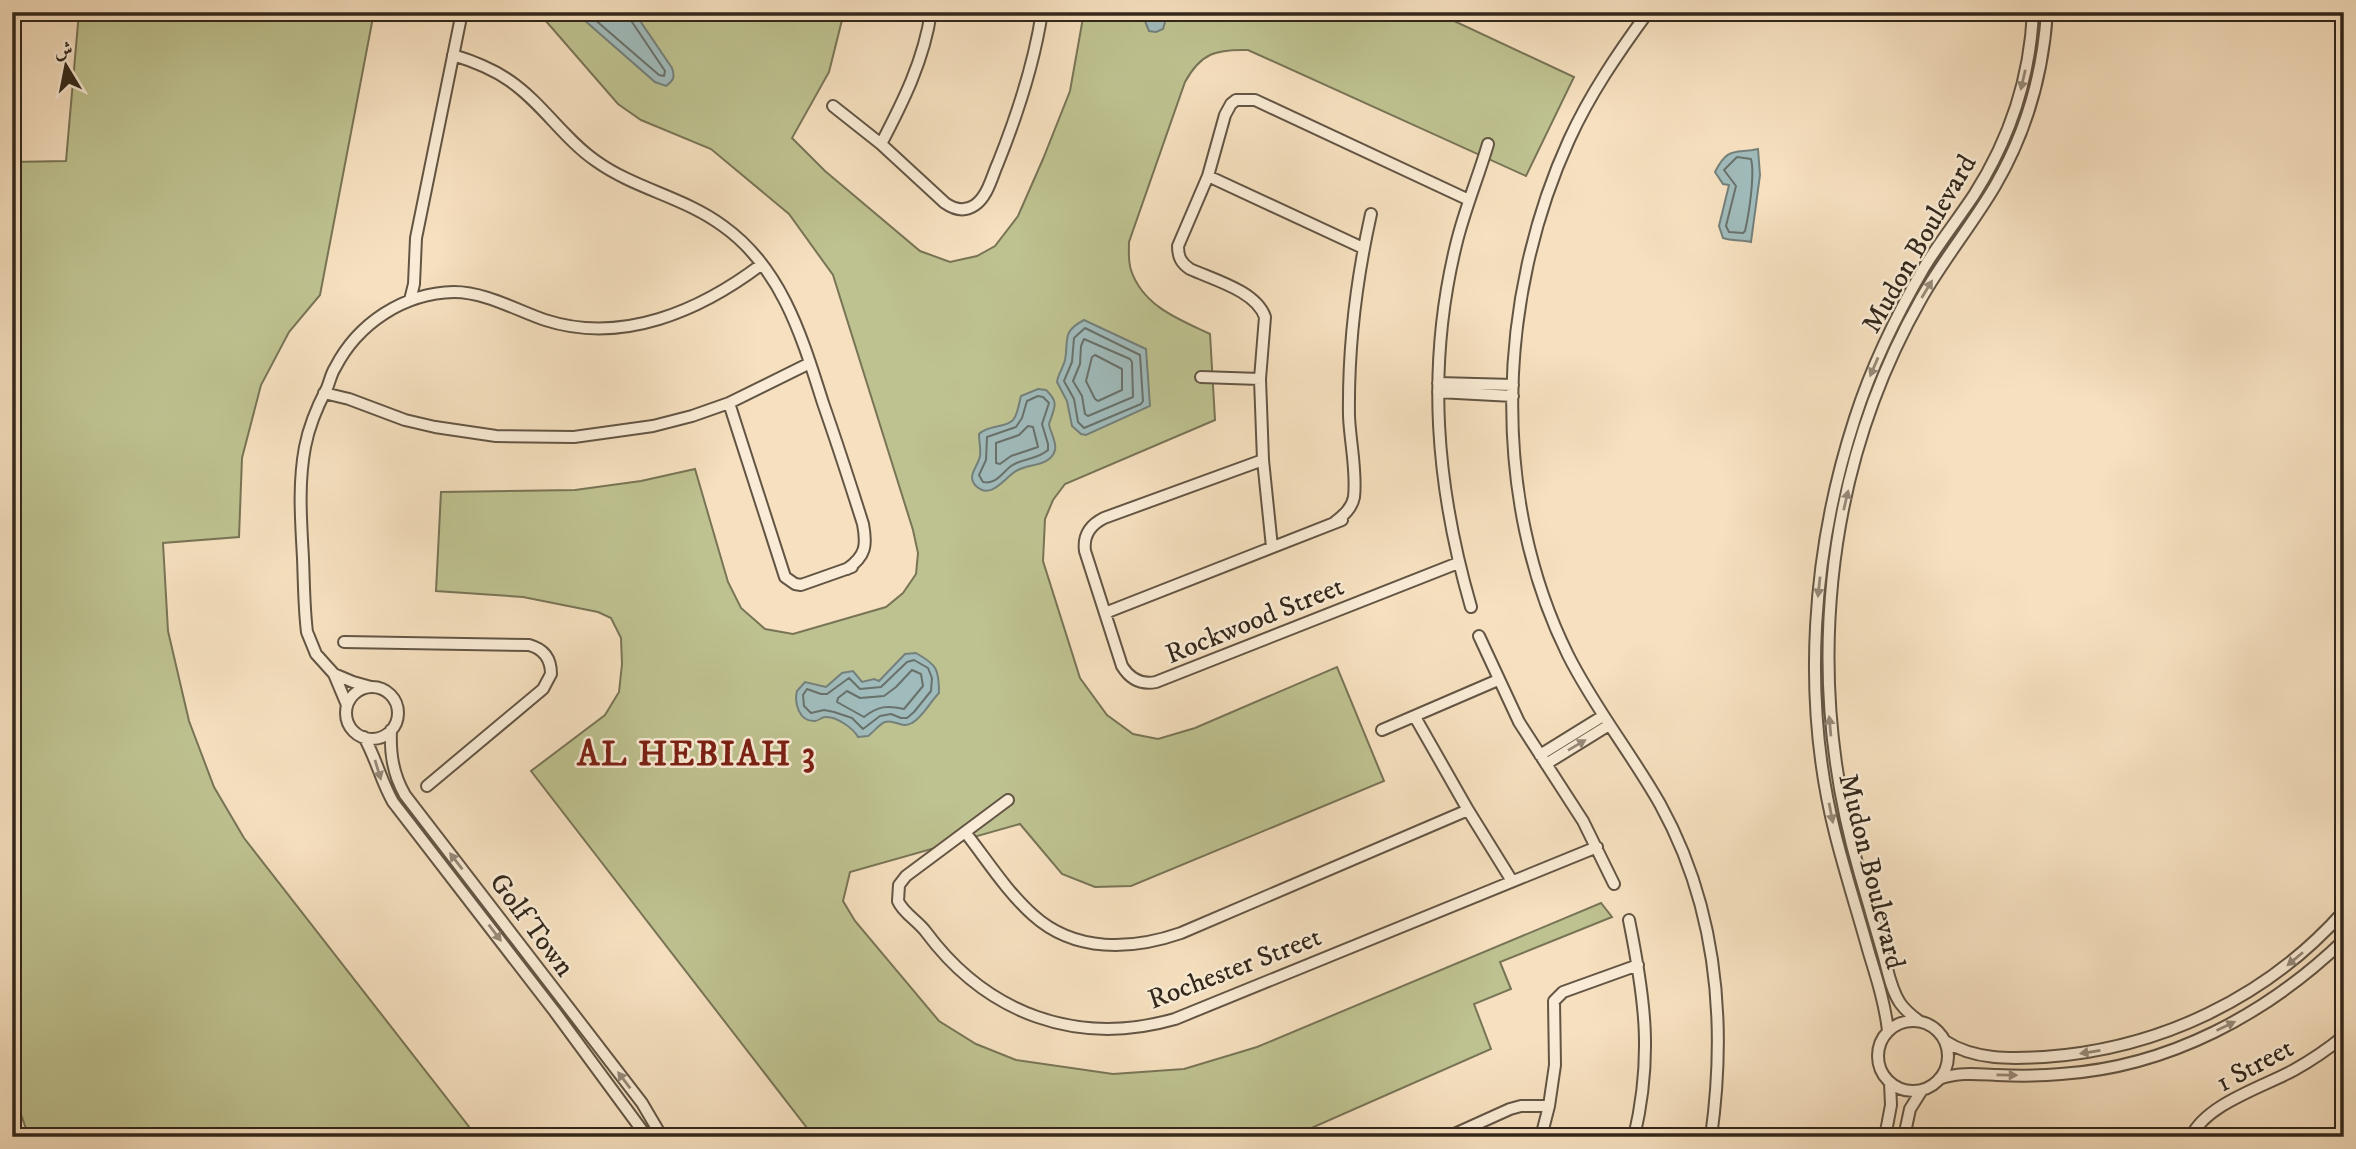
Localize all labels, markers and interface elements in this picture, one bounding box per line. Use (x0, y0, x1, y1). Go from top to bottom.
north arrow (32, 32, 102, 102)
text: ش (52, 38, 75, 64)
one-way arrow (2018, 69, 2029, 91)
street label: Mudon Boulevard (1854, 148, 1985, 339)
one-way arrow (1921, 279, 1933, 298)
one-way arrow (1868, 357, 1880, 377)
one-way arrow (1841, 489, 1852, 511)
street label: Rockwood Street (1160, 569, 1349, 672)
one-way arrow (1813, 576, 1824, 598)
one-way arrow (1824, 715, 1835, 737)
district label: AL HEBIAH 3 (576, 733, 817, 777)
one-way arrow (1568, 738, 1587, 751)
one-way arrow (374, 759, 384, 780)
street label: Mudon Boulevard (1830, 770, 1913, 973)
one-way arrow (1825, 802, 1836, 824)
one-way arrow (448, 852, 463, 870)
street label: Golf Town (481, 866, 582, 984)
street label: Rochester Street (1143, 919, 1326, 1018)
one-way arrow (488, 924, 502, 943)
one-way arrow (2287, 951, 2304, 966)
one-way arrow (2216, 1021, 2236, 1032)
street label: 1 Street (2210, 1030, 2299, 1100)
one-way arrow (2079, 1047, 2101, 1058)
one-way arrow (1996, 1069, 2018, 1081)
one-way arrow (618, 1071, 632, 1089)

